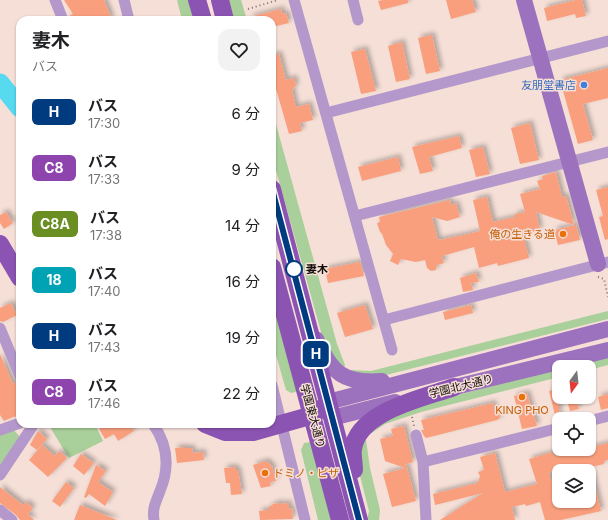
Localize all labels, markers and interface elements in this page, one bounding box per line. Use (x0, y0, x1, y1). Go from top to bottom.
text: 妻木 (32, 29, 70, 52)
button: heart (218, 29, 260, 71)
text: バス (32, 58, 58, 74)
place label: 友朋堂書店 (521, 78, 576, 92)
marker: 友朋堂書店 (579, 80, 589, 90)
text: バス (88, 96, 118, 115)
text: H (49, 103, 59, 120)
text: 6 分 (231, 104, 260, 123)
text: 17:30 (88, 115, 120, 131)
text: バス (88, 152, 118, 171)
text: C8 (44, 159, 64, 176)
text: 9 分 (231, 160, 260, 179)
text: 17:33 (88, 171, 120, 187)
text: バス (90, 208, 120, 227)
text: C8A (40, 215, 70, 232)
text: 14 分 (225, 216, 260, 235)
text: 17:38 (90, 227, 122, 243)
place label: 俺の生きる道 (489, 227, 555, 241)
marker: 俺の生きる道 (558, 229, 568, 239)
marker: 妻木 (285, 260, 303, 278)
place label: 妻木 (306, 262, 328, 276)
text: バス (88, 264, 118, 283)
text: 18 (46, 271, 62, 288)
text: 16 分 (225, 272, 260, 291)
text: 17:40 (88, 283, 121, 299)
text: バス (88, 320, 118, 339)
text: H (49, 327, 59, 344)
text: 19 分 (225, 328, 260, 347)
text: 17:43 (88, 339, 120, 355)
line badge: H (303, 341, 329, 367)
text: H (311, 345, 321, 362)
north arrow (552, 360, 596, 404)
map controls (552, 360, 596, 508)
street label: 学園北大通り (427, 371, 495, 401)
text: バス (88, 376, 118, 395)
street label: 学園東大通り (298, 382, 328, 450)
text: C8 (44, 383, 64, 400)
text: 22 分 (222, 384, 260, 403)
marker: KING PHO (517, 392, 527, 402)
text: 17:46 (88, 395, 120, 411)
place label: KING PHO (495, 403, 549, 417)
button: locate (552, 412, 596, 456)
button: layers (552, 464, 596, 508)
place label: ドミノ・ピザ (273, 466, 339, 480)
marker: ドミノ・ピザ (260, 468, 270, 478)

